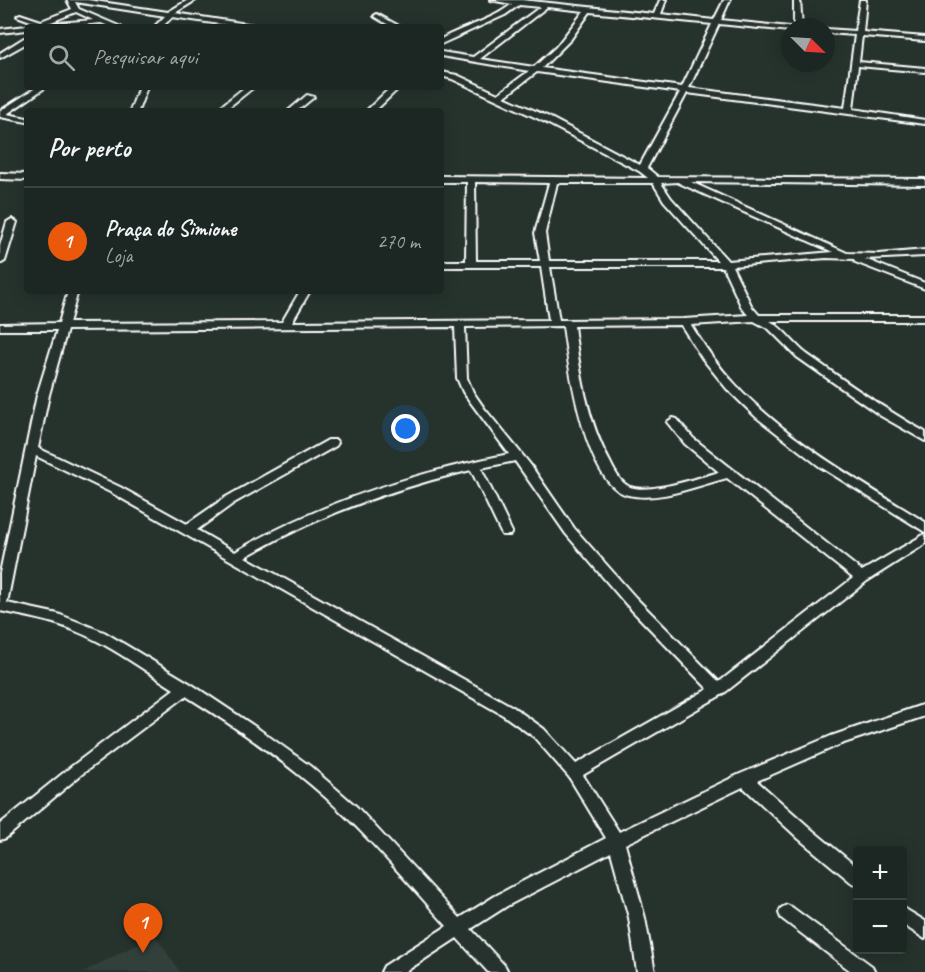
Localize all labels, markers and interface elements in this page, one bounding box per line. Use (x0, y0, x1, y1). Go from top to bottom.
north arrow (781, 18, 835, 72)
search box (24, 24, 444, 90)
icon: search (45, 41, 78, 74)
text: Pesquisar aqui (93, 43, 198, 71)
text: Por perto (48, 131, 130, 164)
text: Praça do Simione (105, 215, 236, 243)
text: 1 (63, 229, 72, 254)
text: 270 m (377, 229, 420, 254)
text: Loja (105, 243, 133, 268)
your location (391, 414, 420, 443)
map controls (853, 846, 907, 954)
button: + (853, 846, 907, 900)
button: − (853, 900, 907, 954)
pin: 1 (124, 904, 162, 953)

